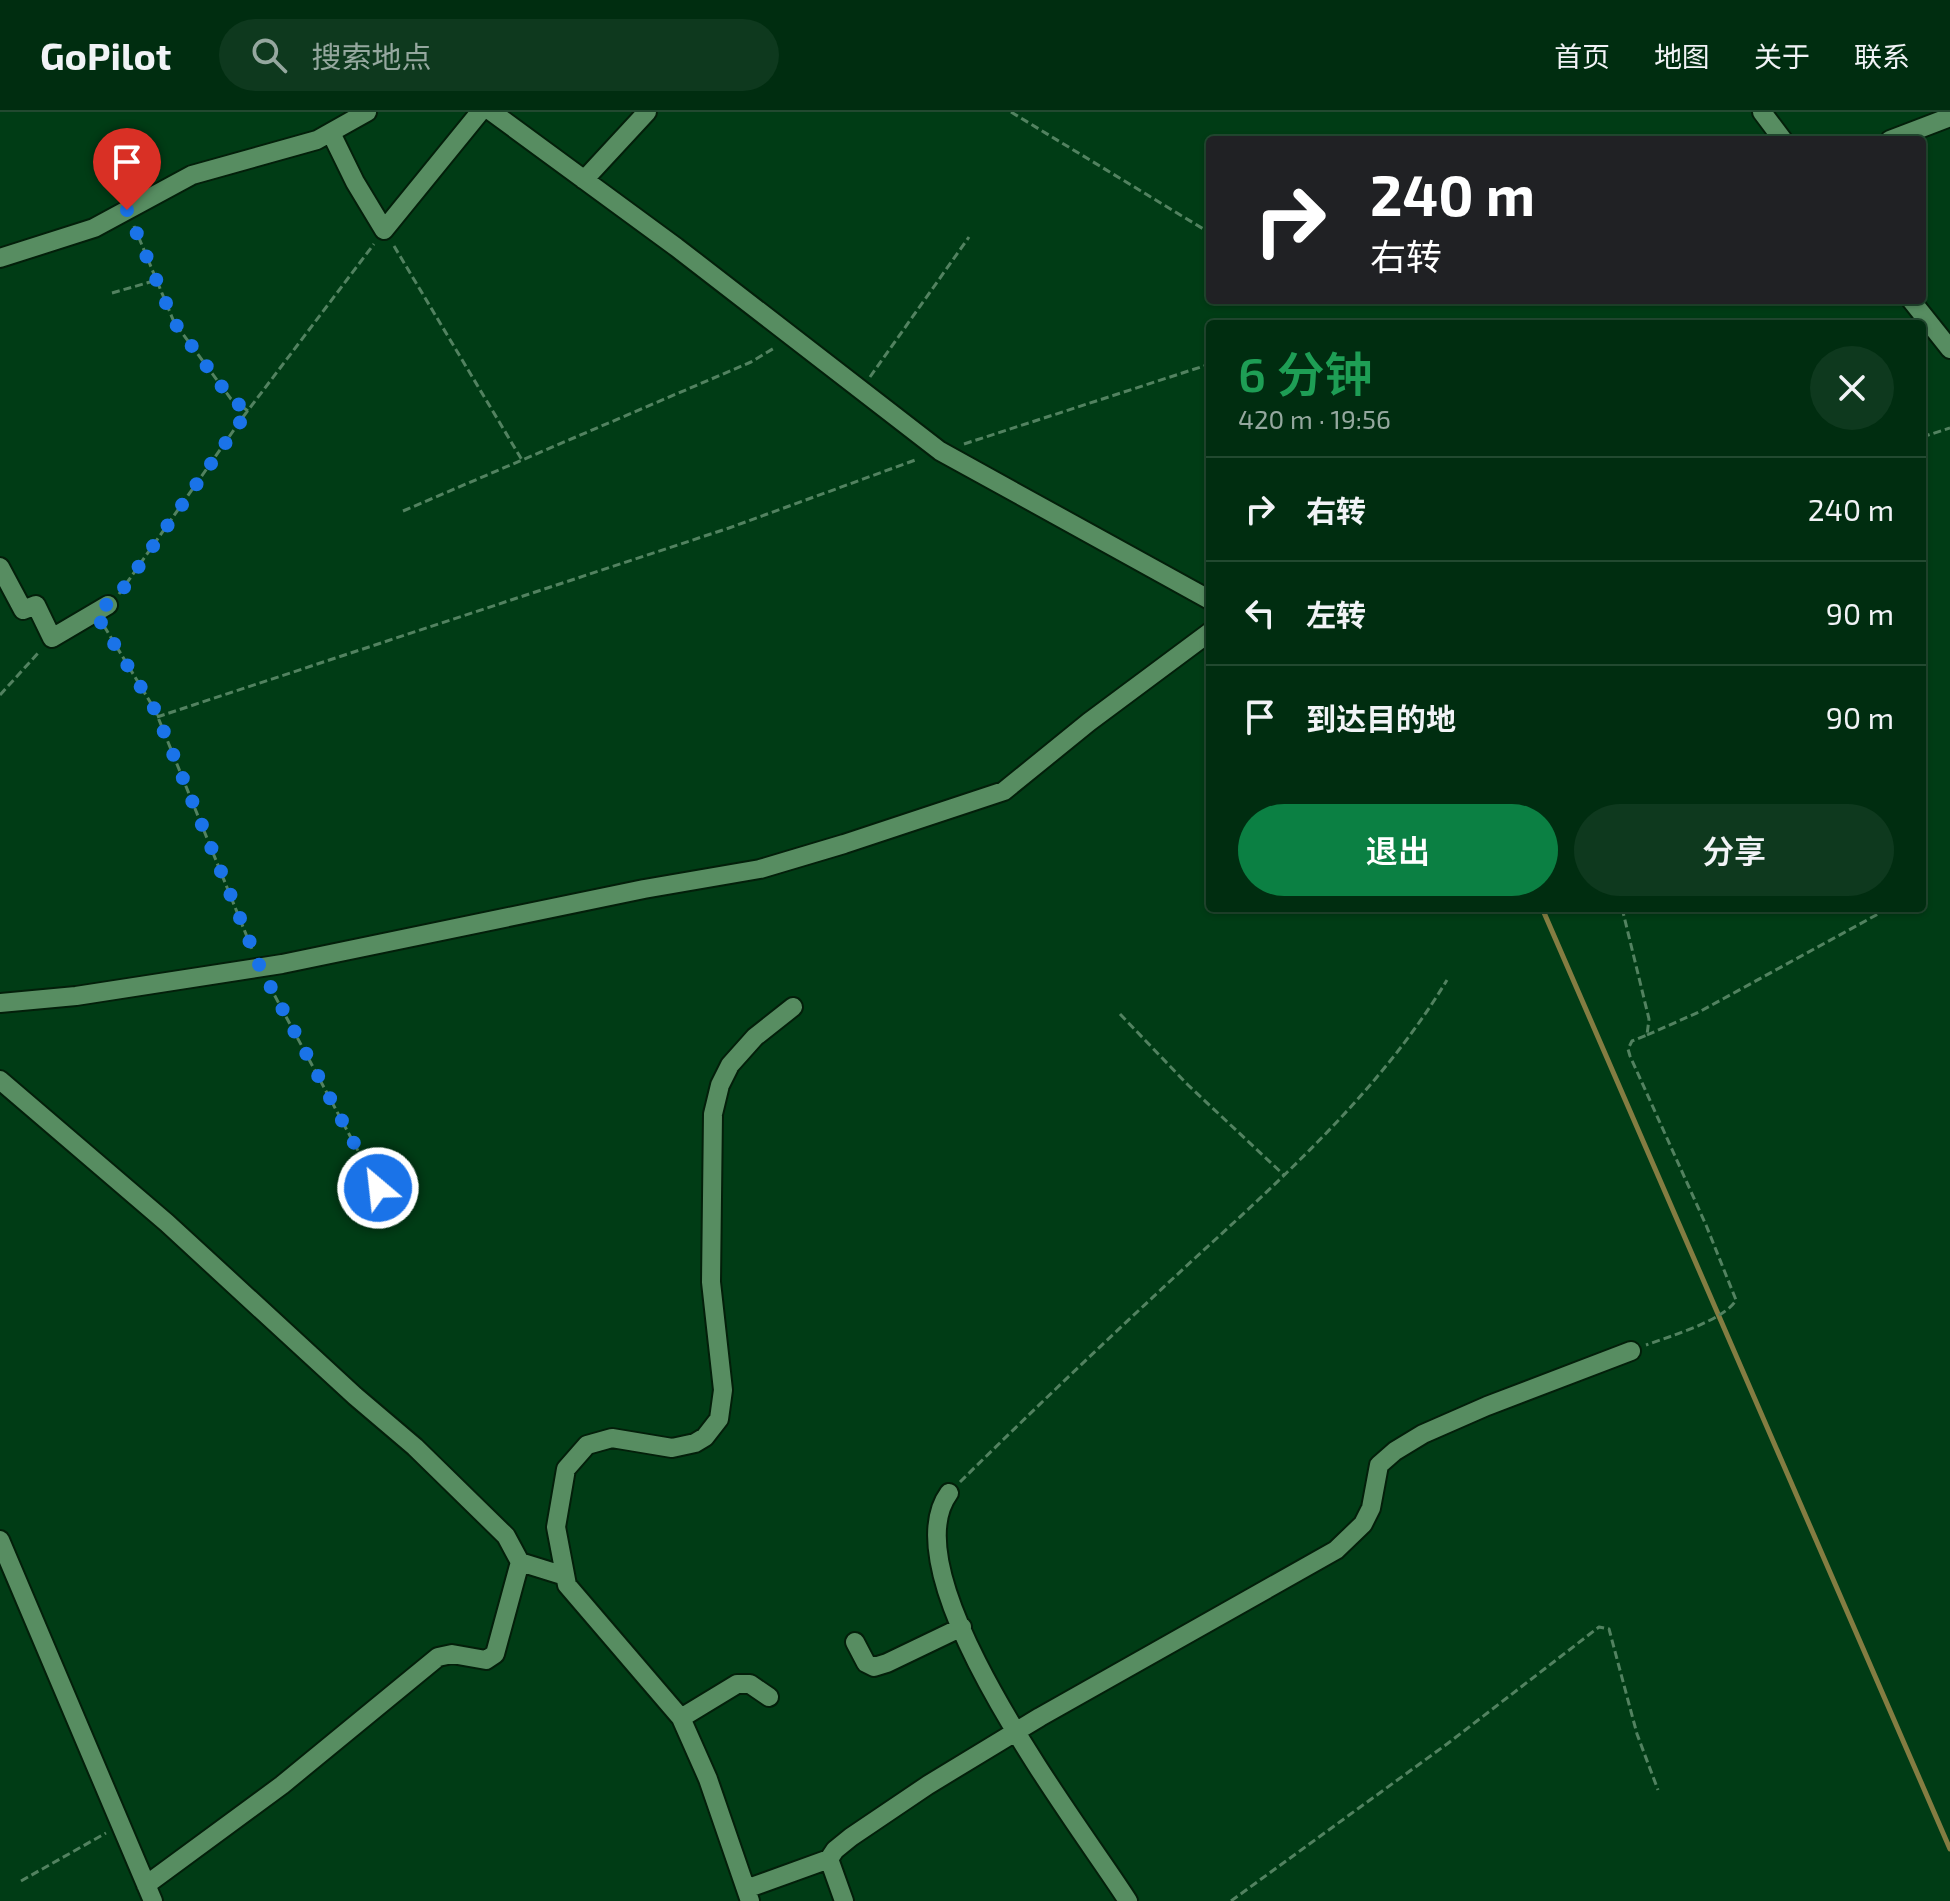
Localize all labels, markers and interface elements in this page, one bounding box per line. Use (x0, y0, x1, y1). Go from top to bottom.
search box (219, 19, 779, 91)
text: GoPilot (40, 32, 171, 78)
icon: search (247, 33, 291, 77)
text: 搜索地点 (311, 38, 431, 74)
text: 首页 (1554, 39, 1610, 73)
text: 地图 (1654, 39, 1710, 73)
text: 关于 (1754, 39, 1810, 73)
text: 联系 (1854, 39, 1910, 73)
pin (93, 128, 161, 210)
icon: arrive (105, 140, 149, 184)
text: 240 m (1370, 160, 1535, 227)
icon: right (1238, 168, 1342, 272)
text: 右转 (1370, 234, 1442, 277)
text: 6 分钟 (1238, 344, 1372, 402)
button: close (1810, 346, 1894, 430)
text: 420 m · 19:56 (1238, 403, 1391, 434)
icon: right (1238, 487, 1282, 531)
text: 240 m (1808, 491, 1894, 527)
text: 右转 (1306, 492, 1366, 528)
icon: left (1238, 591, 1282, 635)
text: 90 m (1826, 595, 1894, 631)
text: 左转 (1306, 596, 1366, 632)
icon: arrive (1238, 695, 1282, 739)
text: 90 m (1826, 699, 1894, 735)
text: 到达目的地 (1306, 700, 1456, 736)
button: 退出 (1238, 804, 1558, 896)
button: 分享 (1574, 804, 1894, 896)
position arrow (336, 1146, 420, 1230)

